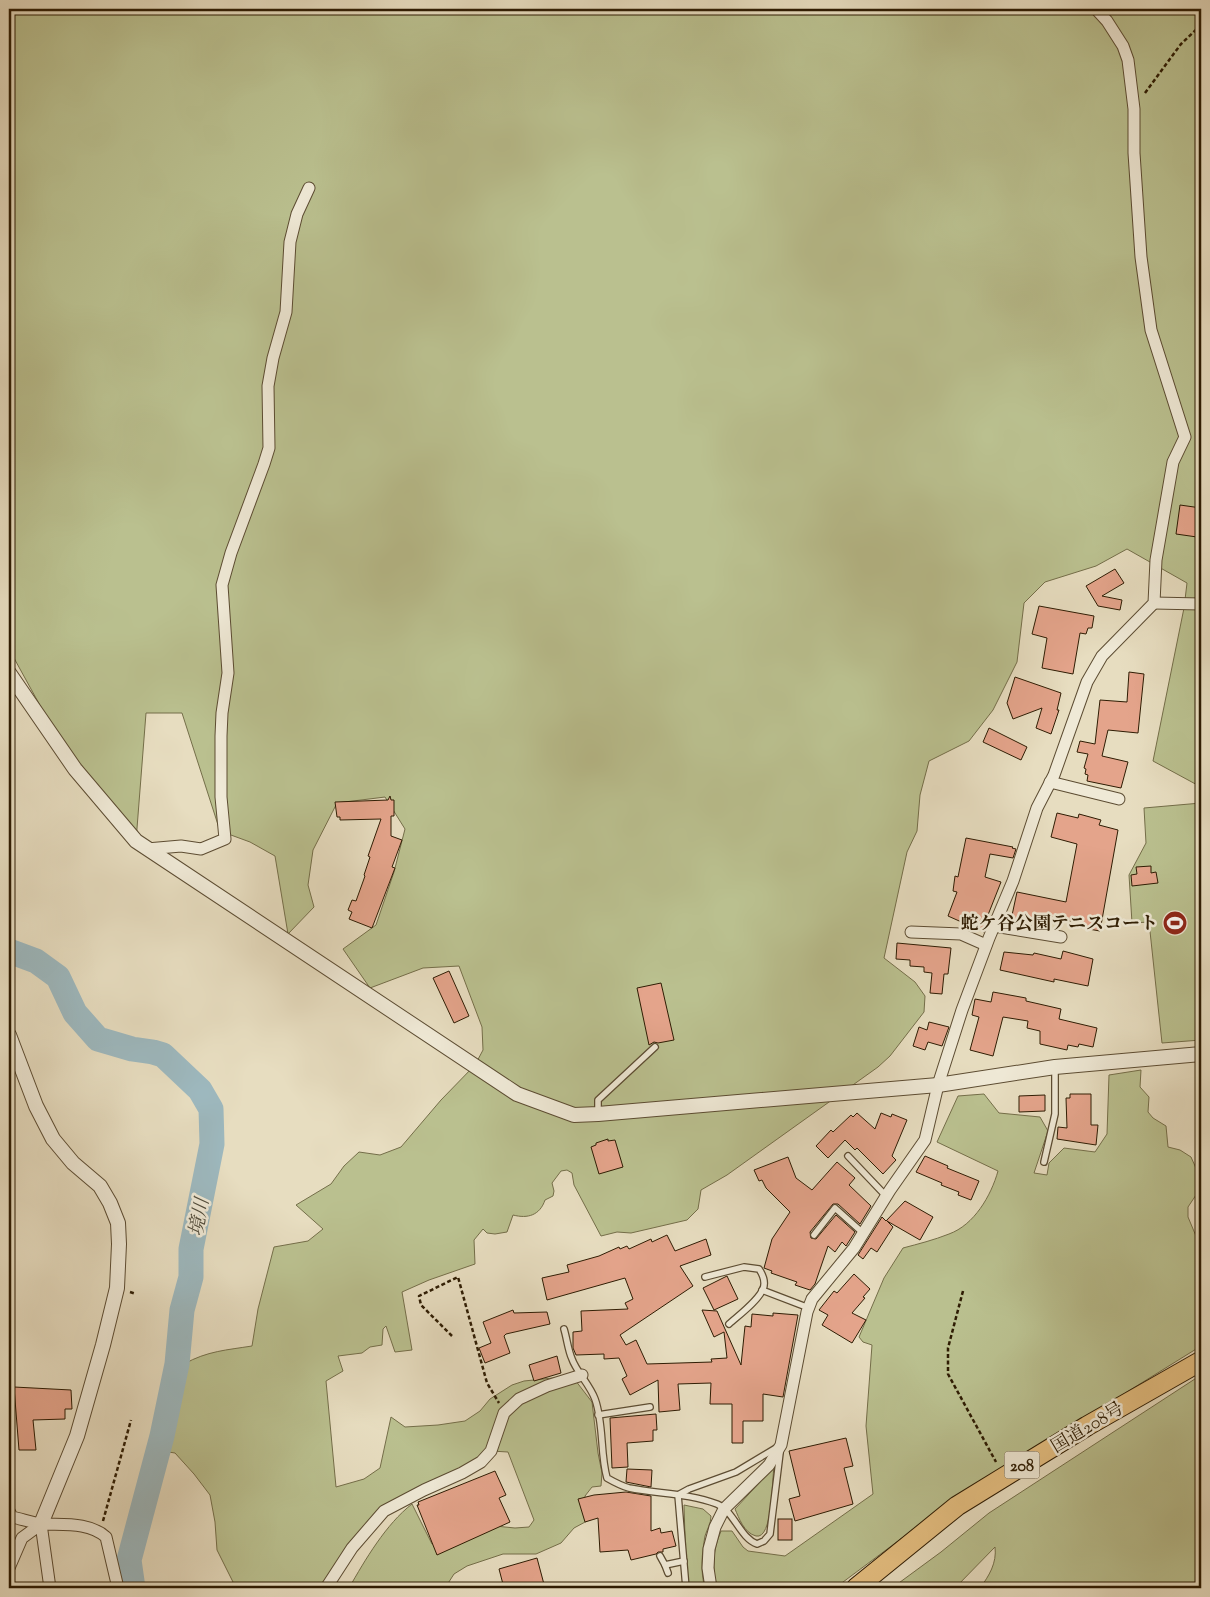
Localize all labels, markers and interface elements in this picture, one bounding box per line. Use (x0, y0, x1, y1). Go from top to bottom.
sports icon: 蛇ケ谷公園テニスコート (1162, 910, 1188, 936)
place label: 蛇ケ谷公園テニスコート (961, 912, 1158, 938)
water label: 境川 (184, 1194, 218, 1239)
street label: 国道208号 (1047, 1397, 1129, 1461)
road number: 208 (1004, 1452, 1040, 1478)

